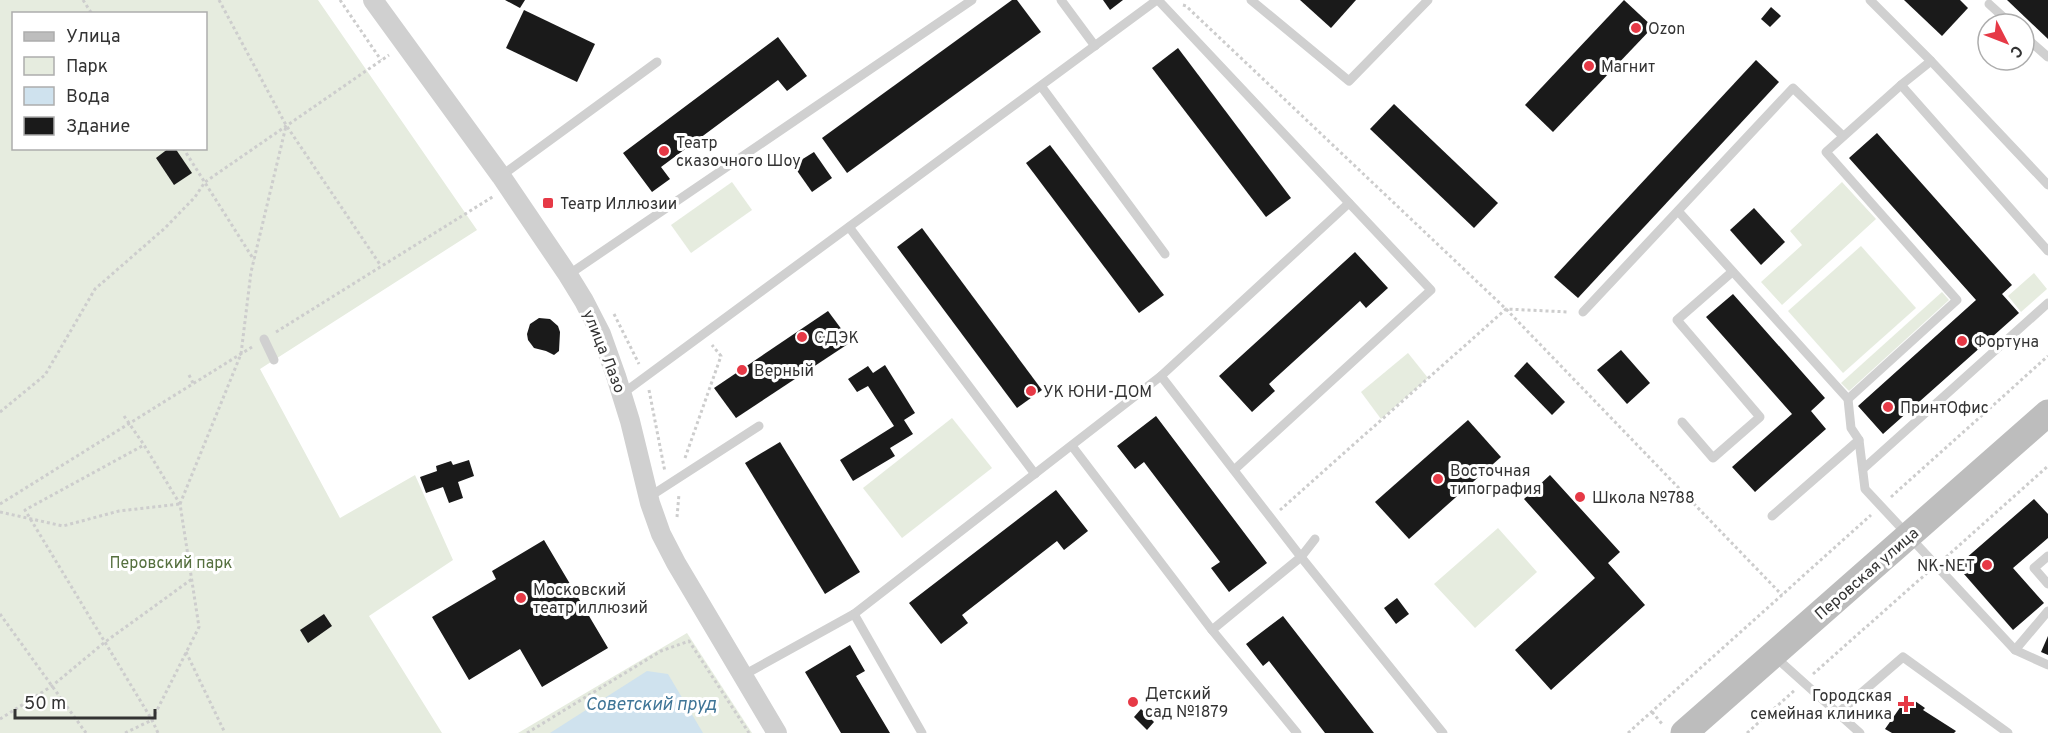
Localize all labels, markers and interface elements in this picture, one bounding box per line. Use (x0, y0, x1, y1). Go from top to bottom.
legend (12, 12, 207, 150)
north arrow (1976, 12, 2036, 72)
place label: Ozon (1648, 20, 1685, 40)
marker: Ozon (1629, 21, 1643, 35)
text: Улица (66, 26, 120, 49)
text: С (2005, 40, 2027, 61)
text: Парк (66, 56, 108, 79)
place label: Магнит (1601, 58, 1655, 78)
marker: Магнит (1582, 59, 1596, 73)
text: Вода (66, 86, 110, 109)
text: Здание (66, 116, 130, 139)
place label: Театр сказочного Шоу (676, 134, 801, 172)
marker: Театр сказочного Шоу (657, 144, 671, 158)
place label: Театр Иллюзии (560, 195, 677, 215)
marker: Театр Иллюзии (541, 196, 555, 210)
street label: улица Лазо (577, 307, 629, 396)
place label: СДЭК (814, 329, 859, 349)
marker: СДЭК (795, 330, 809, 344)
place label: Фортуна (1974, 333, 2039, 353)
marker: Фортуна (1955, 334, 1969, 348)
place label: Верный (754, 362, 814, 382)
marker: Верный (735, 363, 749, 377)
place label: УК ЮНИ-ДОМ (1043, 383, 1152, 403)
marker: УК ЮНИ-ДОМ (1024, 384, 1038, 398)
place label: ПринтОфис (1900, 399, 1989, 419)
marker: ПринтОфис (1881, 400, 1895, 414)
place label: Восточная типография (1450, 462, 1541, 500)
marker: Восточная типография (1431, 472, 1445, 486)
place label: Школа №788 (1592, 489, 1695, 509)
marker: Школа №788 (1573, 490, 1587, 504)
street label: Перовская улица (1811, 524, 1923, 625)
park label: Перовский парк (110, 554, 232, 574)
place label: NK-NET (1917, 557, 1975, 577)
marker: NK-NET (1980, 558, 1994, 572)
place label: Московский театр иллюзий (533, 581, 648, 619)
marker: Московский театр иллюзий (514, 591, 528, 605)
scale bar (15, 682, 154, 720)
place label: Детский сад №1879 (1145, 685, 1228, 723)
place label: Городская семейная клиника (1750, 687, 1892, 725)
text: 50 m (24, 693, 66, 716)
water label: Советский пруд (585, 694, 717, 717)
marker: Детский сад №1879 (1126, 695, 1140, 709)
marker: Городская семейная клиника (1897, 695, 1915, 713)

